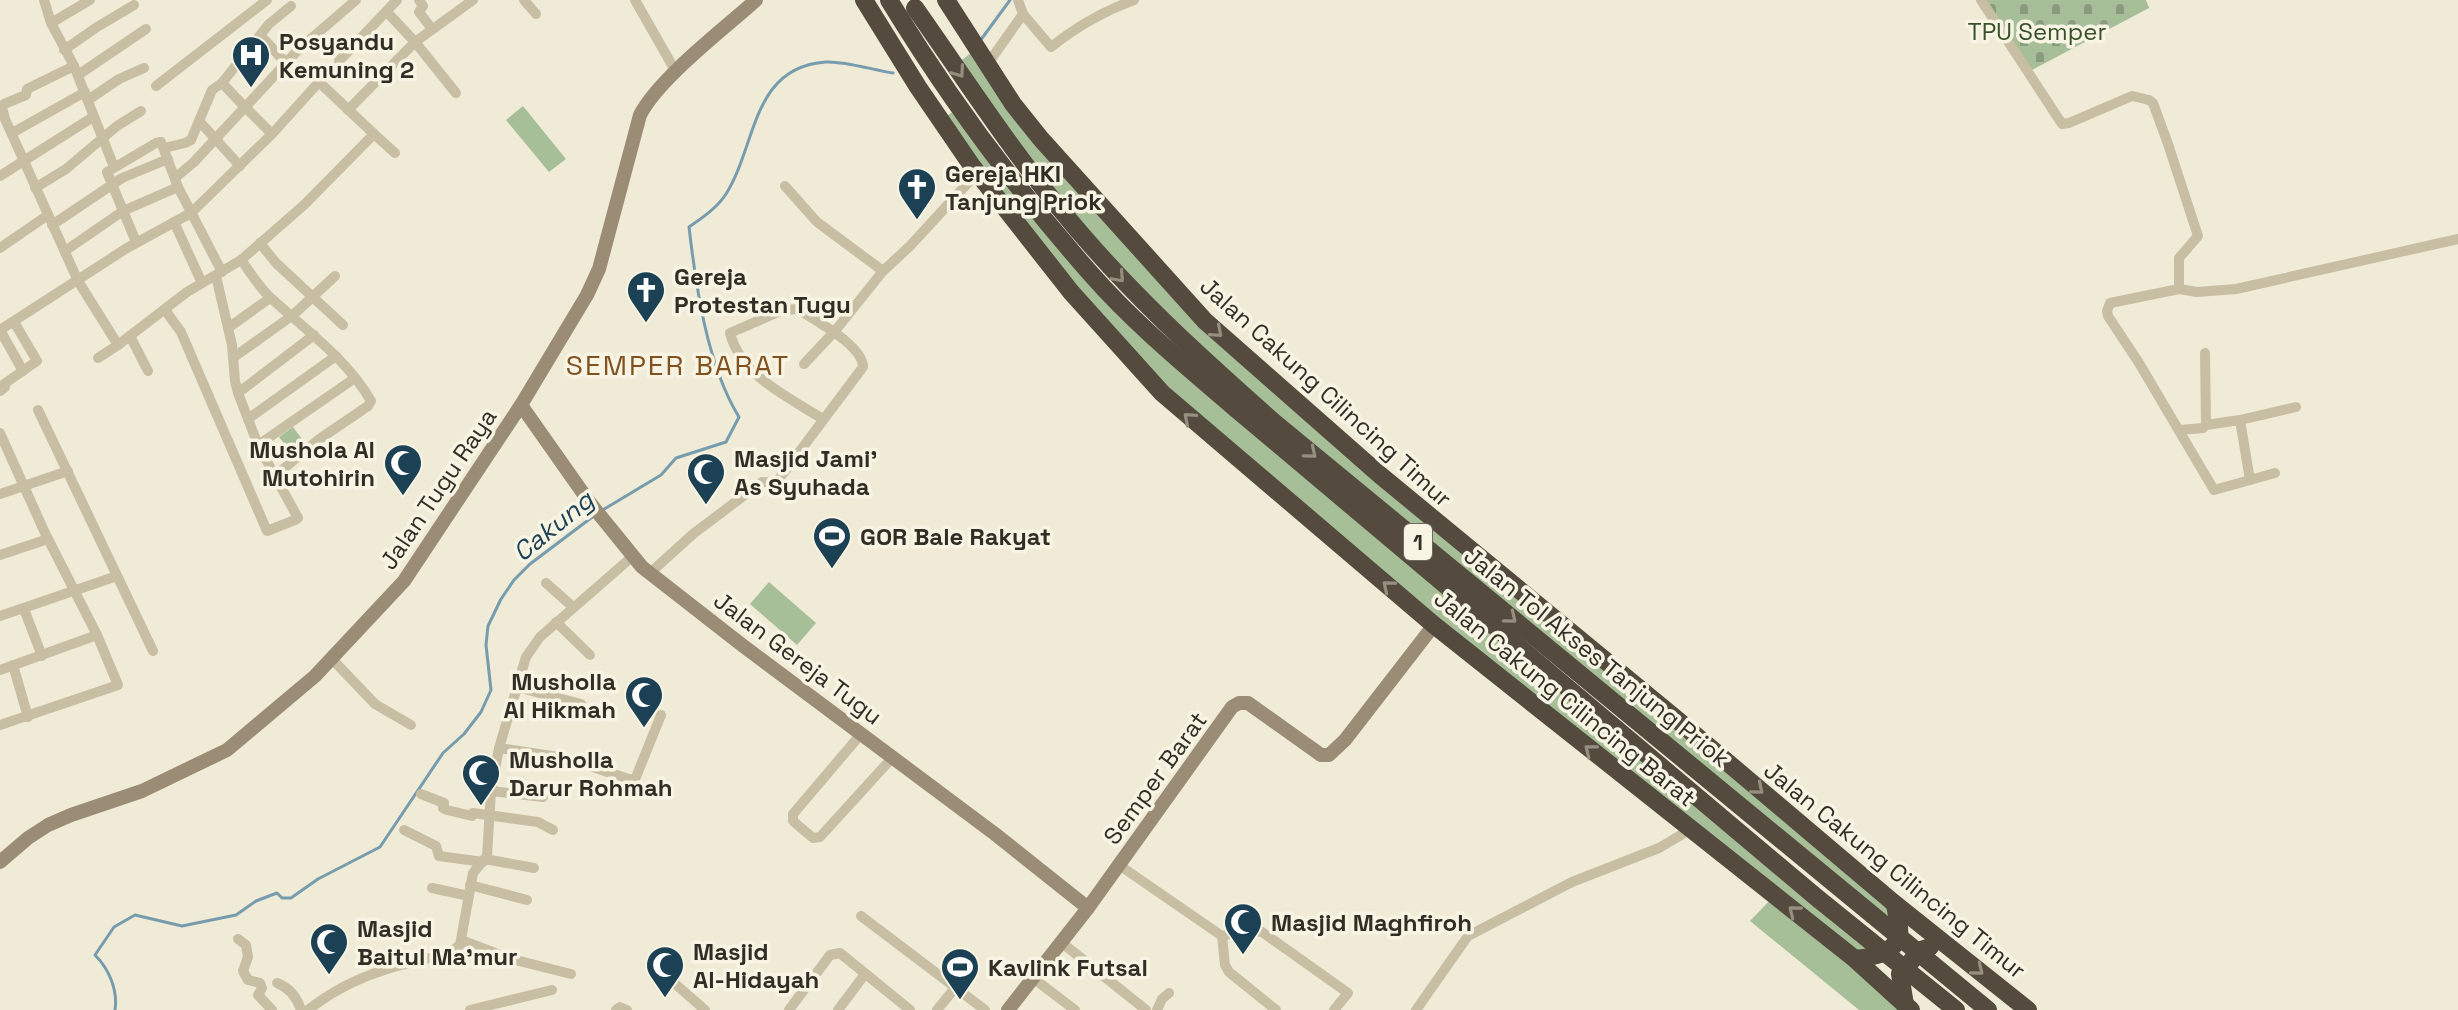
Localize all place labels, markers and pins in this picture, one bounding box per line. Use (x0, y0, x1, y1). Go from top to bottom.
place label: Posyandu Kemuning 2 (279, 26, 414, 85)
hospital icon: Posyandu Kemuning 2 (230, 34, 272, 89)
place label: Gereja HKI Tanjung Priok (945, 158, 1102, 217)
church icon: Gereja HKI Tanjung Priok (896, 166, 938, 221)
place label: Gereja Protestan Tugu (674, 261, 851, 320)
church icon: Gereja Protestan Tugu (625, 269, 667, 324)
place label: Mushola Al Mutohirin (249, 434, 375, 493)
mosque icon: Mushola Al Mutohirin (382, 442, 424, 497)
place label: Masjid Jami' As Syuhada (734, 443, 877, 502)
mosque icon: Masjid Jami' As Syuhada (685, 451, 727, 506)
sports icon: GOR Bale Rakyat (811, 515, 853, 570)
place label: GOR Bale Rakyat (860, 521, 1051, 552)
place label: Musholla Al Hikmah (503, 666, 616, 725)
mosque icon: Musholla Al Hikmah (623, 674, 665, 729)
place label: Musholla Darur Rohmah (509, 744, 673, 803)
mosque icon: Musholla Darur Rohmah (460, 752, 502, 807)
mosque icon: Masjid Maghfiroh (1222, 901, 1264, 956)
place label: Masjid Maghfiroh (1271, 907, 1472, 938)
place label: Masjid Baitul Ma'mur (357, 913, 518, 972)
mosque icon: Masjid Baitul Ma'mur (308, 921, 350, 976)
place label: Masjid Al-Hidayah (693, 936, 819, 995)
mosque icon: Masjid Al-Hidayah (644, 944, 686, 999)
sports icon: Kavlink Futsal (939, 946, 981, 1001)
place label: Kavlink Futsal (988, 952, 1148, 983)

